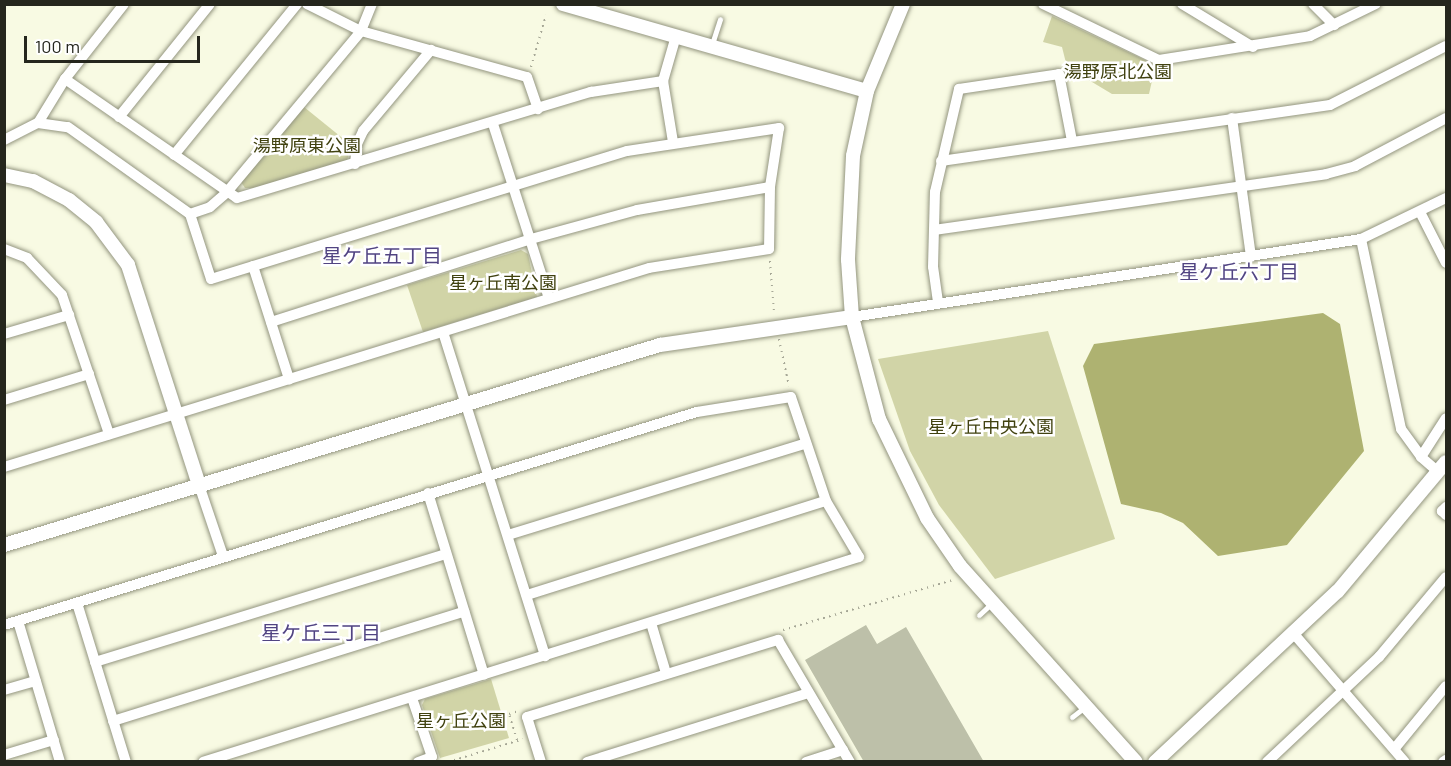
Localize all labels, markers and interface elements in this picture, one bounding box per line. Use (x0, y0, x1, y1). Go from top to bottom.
scale bar (27, 24, 202, 62)
text: 100 m (35, 35, 80, 57)
park label: 湯野原北公園 (1064, 60, 1172, 82)
park label: 湯野原東公園 (253, 134, 361, 156)
district label: 星ケ丘五丁目 (322, 243, 442, 267)
district label: 星ケ丘六丁目 (1179, 259, 1299, 283)
park label: 星ヶ丘南公園 (449, 271, 557, 293)
park label: 星ヶ丘中央公園 (928, 415, 1054, 437)
district label: 星ケ丘三丁目 (261, 620, 381, 644)
park label: 星ヶ丘公園 (416, 709, 506, 731)

